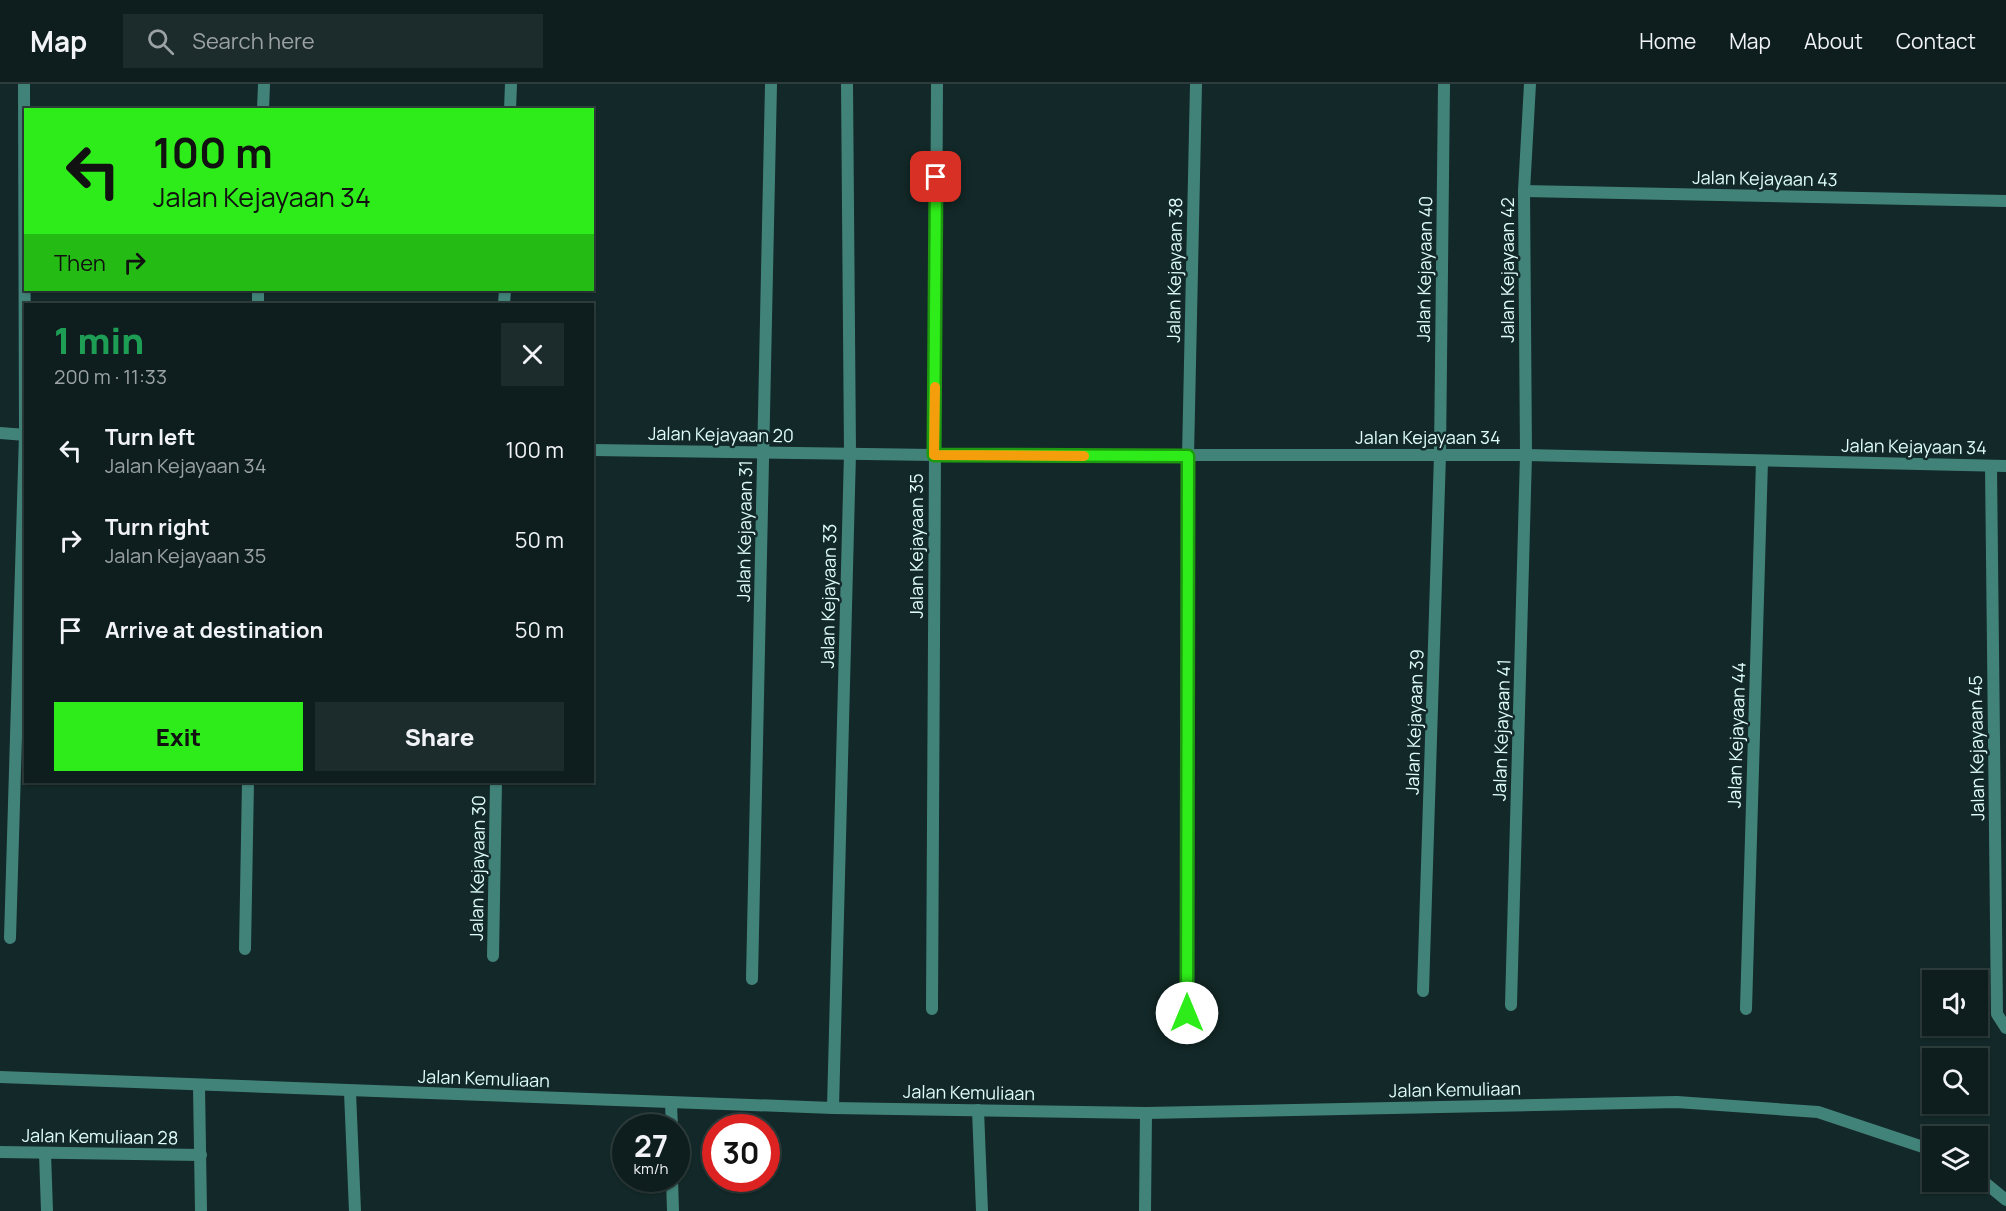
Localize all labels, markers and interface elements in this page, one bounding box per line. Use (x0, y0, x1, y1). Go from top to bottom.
search box (123, 14, 543, 68)
text: Map (30, 22, 87, 60)
icon: search (144, 25, 177, 58)
text: Search here (192, 26, 315, 56)
text: Home (1639, 27, 1696, 55)
text: Map (1729, 27, 1771, 55)
text: About (1804, 27, 1863, 55)
text: Contact (1896, 27, 1976, 55)
text: 100 m (153, 123, 273, 181)
icon: left (54, 132, 132, 210)
pin (910, 151, 961, 202)
icon: arrive (919, 160, 952, 193)
street label: Jalan Kejayaan 43 (1692, 165, 1838, 191)
text: Jalan Kejayaan 34 (153, 178, 371, 215)
street label: Jalan Kejayaan 40 (1411, 196, 1437, 342)
street label: Jalan Kejayaan 38 (1161, 197, 1187, 343)
street label: Jalan Kejayaan 42 (1495, 197, 1519, 343)
icon: right (118, 246, 151, 279)
text: Then (54, 248, 106, 278)
text: 1 min (54, 316, 144, 365)
button: close (501, 323, 564, 386)
text: 200 m · 11:33 (54, 363, 167, 390)
street label: Jalan Kejayaan 20 (648, 421, 794, 447)
text: Turn left (105, 422, 195, 452)
street label: Jalan Kejayaan 34 (1355, 425, 1501, 449)
street label: Jalan Kejayaan 34 (1841, 433, 1987, 459)
icon: left (54, 434, 87, 467)
text: 100 m (506, 435, 564, 465)
text: Jalan Kejayaan 34 (105, 452, 266, 479)
street label: Jalan Kejayaan 31 (731, 460, 757, 602)
street label: Jalan Kejayaan 35 (904, 473, 928, 619)
text: Turn right (105, 512, 210, 542)
street label: Jalan Kejayaan 33 (815, 523, 841, 669)
icon: right (54, 524, 87, 557)
text: 50 m (515, 525, 564, 555)
text: Jalan Kejayaan 35 (105, 542, 266, 569)
icon: arrive (54, 614, 87, 647)
text: Arrive at destination (105, 615, 323, 645)
text: 50 m (515, 615, 564, 645)
street label: Jalan Kejayaan 39 (1399, 649, 1429, 795)
street label: Jalan Kejayaan 41 (1487, 658, 1515, 802)
street label: Jalan Kejayaan 44 (1721, 662, 1751, 808)
street label: Jalan Kejayaan 45 (1963, 675, 1989, 821)
button: Exit (54, 702, 303, 771)
button: Share (315, 702, 564, 771)
street label: Jalan Kejayaan 30 (464, 795, 490, 941)
map controls (1922, 970, 1988, 1192)
button: sound (1922, 970, 1988, 1036)
position arrow (1155, 981, 1219, 1045)
button: search (1922, 1048, 1988, 1114)
street label: Jalan Kemuliaan (418, 1064, 550, 1092)
street label: Jalan Kemuliaan (1389, 1076, 1521, 1102)
street label: Jalan Kemuliaan (903, 1079, 1035, 1105)
speed limit sign: 30 (702, 1114, 780, 1192)
street label: Jalan Kemuliaan 28 (22, 1123, 178, 1149)
text: 27 (634, 1125, 668, 1166)
button: layers (1922, 1126, 1988, 1192)
text: km/h (634, 1158, 668, 1179)

